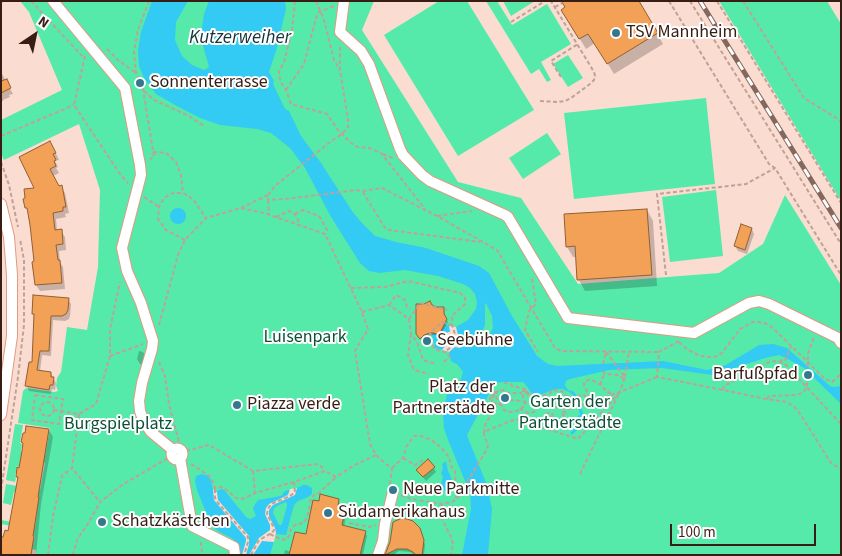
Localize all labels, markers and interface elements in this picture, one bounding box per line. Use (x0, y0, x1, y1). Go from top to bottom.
north arrow (10, 10, 60, 60)
text: N (34, 12, 53, 33)
place label: TSV Mannheim (626, 22, 737, 44)
marker: TSV Mannheim (610, 27, 622, 39)
water label: Kutzerweiher (189, 28, 291, 50)
place label: Sonnenterrasse (150, 72, 268, 94)
marker: Sonnenterrasse (134, 77, 146, 89)
park label: Luisenpark (263, 327, 347, 349)
place label: Seebühne (437, 330, 513, 352)
marker: Seebühne (421, 335, 433, 347)
place label: Barfußpfad (713, 364, 798, 386)
marker: Barfußpfad (802, 369, 814, 381)
place label: Platz der Partnerstädte (393, 377, 495, 419)
marker: Platz der Partnerstädte (499, 392, 511, 404)
park label: Garten der Partnerstädte (519, 392, 621, 434)
place label: Piazza verde (247, 394, 341, 416)
marker: Piazza verde (231, 399, 243, 411)
park label: Burgspielplatz (64, 414, 172, 436)
place label: Neue Parkmitte (403, 479, 519, 501)
marker: Neue Parkmitte (387, 484, 399, 496)
place label: Südamerikahaus (338, 502, 465, 524)
marker: Südamerikahaus (322, 507, 334, 519)
place label: Schatzkästchen (112, 511, 230, 533)
scale bar (672, 514, 818, 546)
marker: Schatzkästchen (96, 516, 108, 528)
text: 100 m (678, 522, 716, 543)

